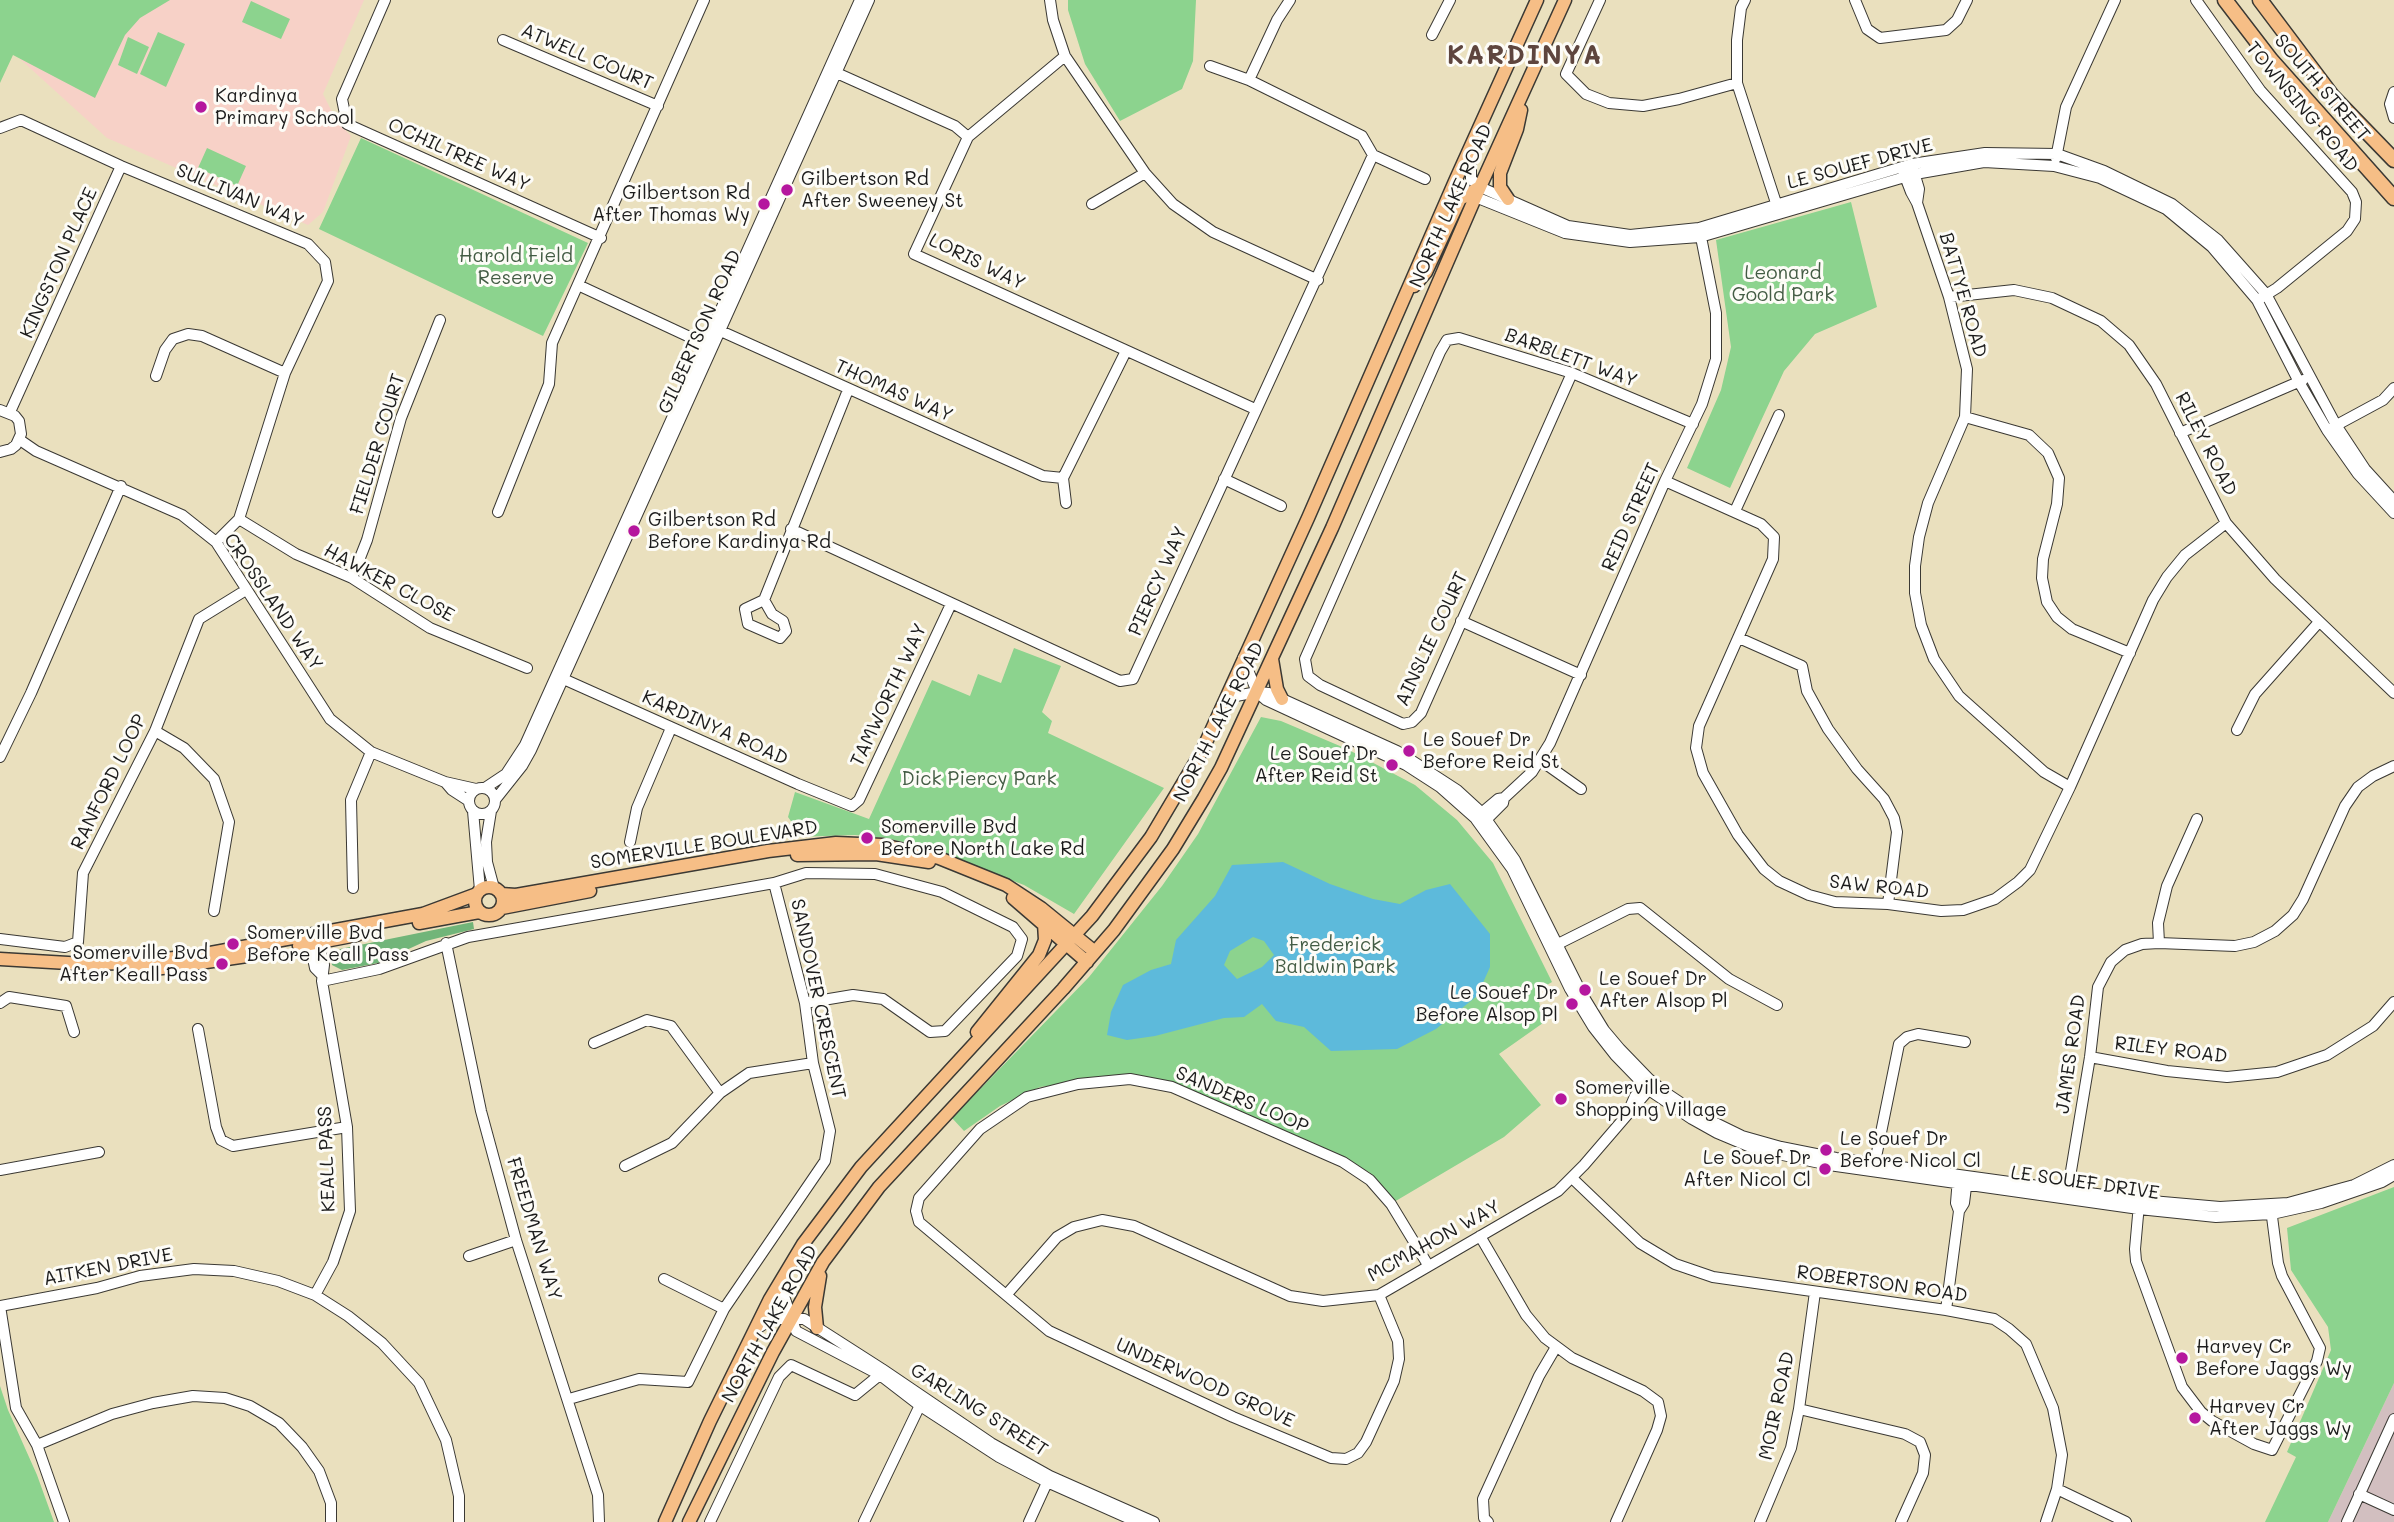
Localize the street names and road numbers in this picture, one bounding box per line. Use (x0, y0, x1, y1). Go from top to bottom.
street label: ATWELL COURT (517, 19, 657, 95)
street label: SOUTH STREET (2269, 30, 2375, 146)
street label: TOWNSING ROAD (2241, 37, 2363, 177)
street label: OCHILTREE WAY (384, 113, 534, 197)
street label: NORTH LAKE ROAD (1405, 121, 1497, 291)
street label: LE SOUEF DRIVE (1785, 134, 1935, 194)
street label: SULLIVAN WAY (173, 159, 307, 233)
street label: KINGSTON PLACE (16, 184, 102, 342)
street label: LORIS WAY (925, 229, 1029, 295)
street label: BATTYE ROAD (1934, 230, 1992, 360)
street label: GILBERTSON ROAD (654, 246, 746, 418)
street label: BARBLETT WAY (1502, 323, 1640, 393)
street label: THOMAS WAY (832, 355, 956, 427)
street label: FIELDER COURT (346, 371, 410, 517)
street label: RILEY ROAD (2170, 388, 2242, 500)
street label: REID STREET (1597, 459, 1665, 575)
street label: PIERCY WAY (1124, 523, 1192, 639)
street label: CROSSLAND WAY (219, 529, 327, 675)
street label: HAWKER CLOSE (320, 539, 458, 627)
street label: AINSLIE COURT (1391, 568, 1473, 710)
street label: TAMWORTH WAY (846, 620, 932, 770)
street label: NORTH LAKE ROAD (1169, 638, 1269, 806)
street label: KARDINYA ROAD (638, 686, 792, 770)
street label: RANFORD LOOP (66, 710, 152, 854)
street label: SOMERVILLE BOULEVARD (589, 816, 819, 874)
street label: SAW ROAD (1828, 870, 1930, 904)
street label: SANDOVER CRESCENT (786, 897, 850, 1101)
street label: JAMES ROAD (2051, 993, 2091, 1115)
street label: RILEY ROAD (2113, 1032, 2229, 1068)
street label: SANDERS LOOP (1172, 1062, 1312, 1138)
street label: KEALL PASS (314, 1106, 340, 1212)
street label: FREEDMAN WAY (501, 1155, 567, 1303)
street label: LE SOUEF DRIVE (2009, 1161, 2161, 1205)
street label: MCMAHON WAY (1364, 1195, 1504, 1287)
street label: NORTH LAKE ROAD (717, 1241, 823, 1407)
street label: AITKEN DRIVE (41, 1243, 175, 1291)
street label: ROBERTSON ROAD (1795, 1261, 1969, 1307)
street label: UNDERWOOD GROVE (1112, 1333, 1298, 1433)
street label: MOIR ROAD (1754, 1350, 1800, 1462)
street label: GARLING STREET (906, 1359, 1052, 1461)

